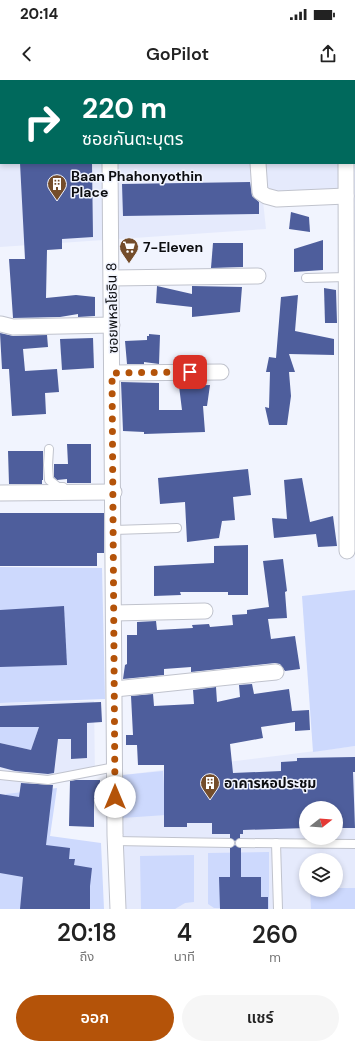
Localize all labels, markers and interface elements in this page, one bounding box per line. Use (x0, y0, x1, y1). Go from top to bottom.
text: 20:14 (20, 4, 58, 24)
text: GoPilot (146, 42, 209, 66)
icon: back (16, 43, 38, 65)
icon: share (317, 43, 339, 65)
text: 220 m (82, 90, 167, 127)
icon: right (16, 96, 68, 148)
text: ซอยกันตะบุตร (82, 127, 184, 151)
place label: Baan Phahonyothin Place (71, 167, 203, 201)
building icon: Baan Phahonyothin Place (46, 173, 68, 201)
supermarket icon: 7-Eleven (118, 236, 140, 264)
place label: 7-Eleven (143, 238, 203, 256)
street label: ซอยพหลโยธิน 8 (102, 262, 122, 354)
pin (173, 355, 207, 389)
icon: arrive (179, 361, 201, 383)
building icon: อาคารหอประชุม (199, 772, 221, 800)
place label: อาคารหอประชุม (224, 774, 316, 792)
position arrow (94, 776, 136, 818)
north arrow (299, 801, 343, 845)
map controls (299, 801, 343, 897)
button: layers (299, 853, 343, 897)
text: 20:18 (57, 917, 117, 948)
text: 4 (177, 917, 192, 948)
text: 260 (252, 919, 298, 950)
text: ถึง (79, 948, 94, 965)
text: นาที (174, 948, 195, 965)
text: m (269, 949, 281, 966)
button: ออก (16, 995, 174, 1041)
button: แชร์ (182, 995, 339, 1041)

